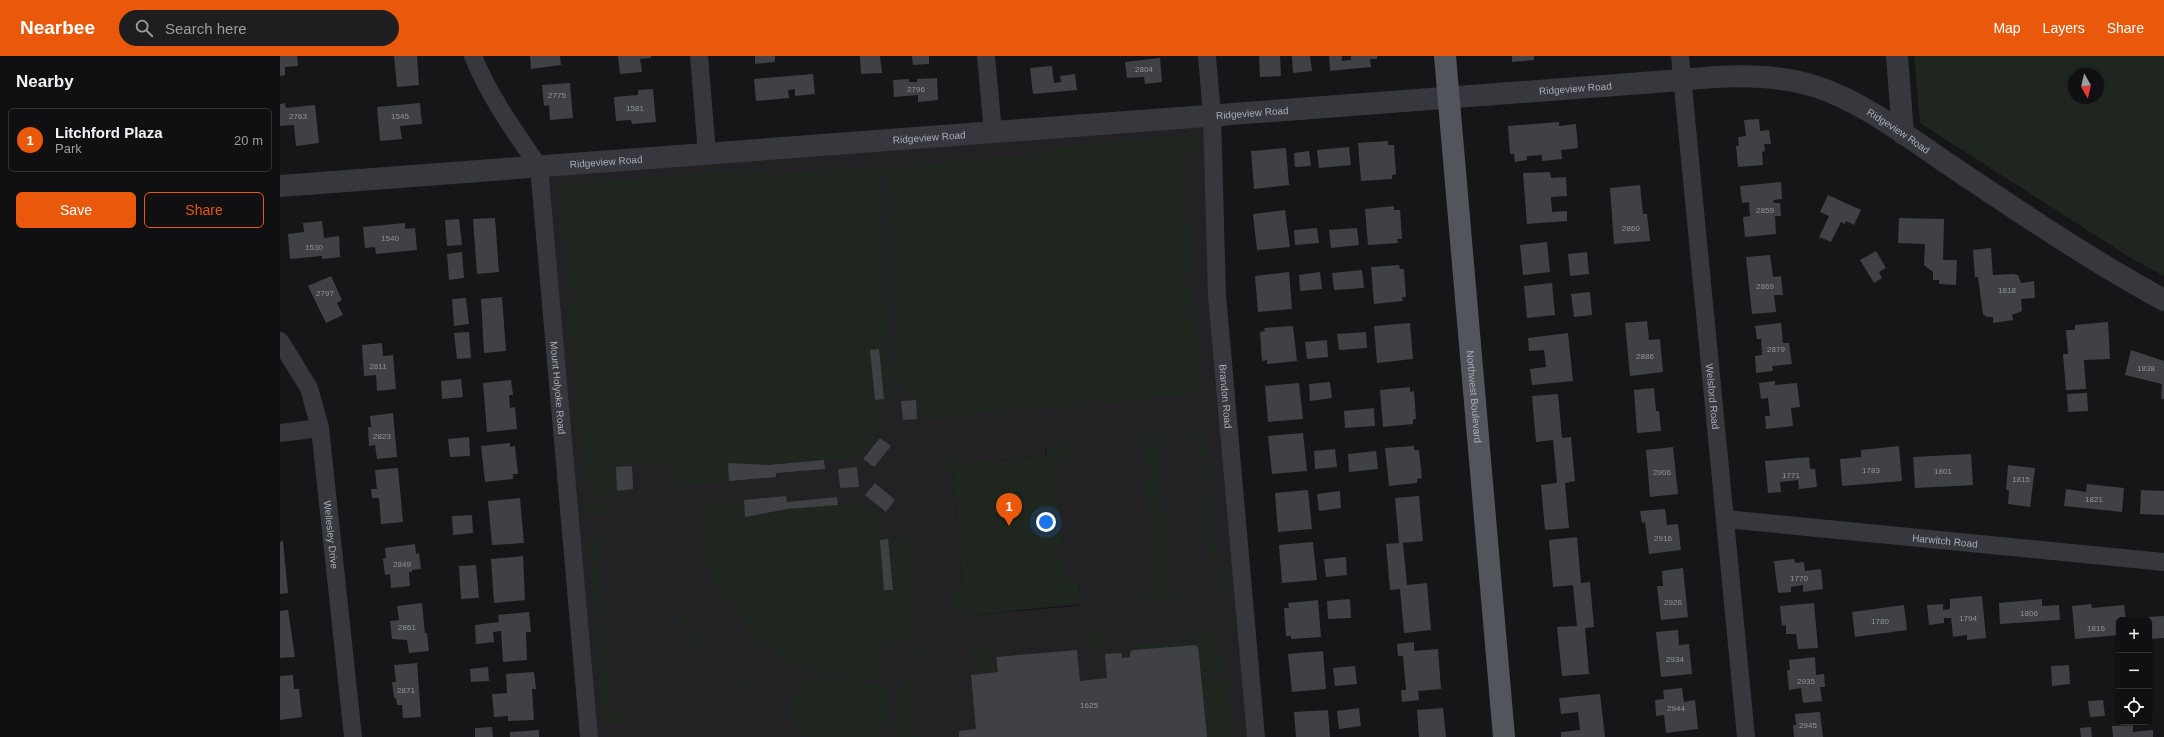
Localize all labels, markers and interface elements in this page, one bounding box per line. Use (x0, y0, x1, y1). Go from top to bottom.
search box (119, 10, 399, 46)
text: Nearbee (20, 17, 95, 38)
icon: search (133, 17, 155, 39)
text: Search here (165, 20, 247, 37)
text: Map (1993, 20, 2021, 36)
text: Layers (2043, 20, 2085, 36)
text: Share (2107, 20, 2144, 36)
house number: 2804 (1135, 65, 1153, 74)
north arrow (2068, 68, 2104, 104)
text: Nearby (16, 72, 74, 91)
street label: Ridgeview Road (1539, 80, 1612, 97)
house number: 2796 (907, 85, 925, 94)
house number: 2775 (548, 91, 566, 100)
house number: 1581 (626, 104, 644, 113)
street label: Ridgeview Road (1216, 105, 1289, 121)
street label: Ridgeview Road (1865, 106, 1932, 156)
house number: 2763 (289, 112, 307, 121)
house number: 1545 (391, 112, 409, 121)
text: Litchford Plaza (55, 124, 163, 141)
street label: Ridgeview Road (892, 129, 966, 146)
text: 1 (26, 133, 34, 148)
text: 20 m (234, 133, 263, 148)
text: Park (55, 141, 82, 156)
street label: Ridgeview Road (569, 154, 643, 170)
button: Save (16, 192, 136, 228)
button: Share (144, 192, 264, 228)
house number: 2859 (1756, 206, 1774, 215)
house number: 2860 (1622, 224, 1640, 233)
house number: 1540 (381, 234, 399, 243)
house number: 1530 (305, 243, 323, 252)
house number: 2869 (1756, 282, 1774, 291)
house number: 1818 (1998, 286, 2016, 295)
house number: 2797 (316, 289, 334, 298)
street label: Mount Holyoke Road (548, 341, 567, 435)
house number: 2879 (1767, 345, 1785, 354)
street label: Northwest Boulevard (1465, 350, 1484, 444)
house number: 2886 (1636, 352, 1654, 361)
house number: 2811 (369, 362, 387, 371)
street label: Welsford Road (1704, 363, 1721, 430)
street label: Brandon Road (1217, 364, 1234, 429)
house number: 1838 (2137, 364, 2155, 373)
house number: 2823 (373, 432, 391, 441)
house number: 1783 (1862, 466, 1880, 475)
house number: 1801 (1934, 467, 1952, 476)
house number: 2906 (1653, 468, 1671, 477)
house number: 1771 (1782, 471, 1800, 480)
house number: 1815 (2012, 475, 2030, 484)
pin: 1 (996, 493, 1022, 526)
house number: 1821 (2085, 495, 2103, 504)
street label: Wellesley Drive (322, 500, 340, 570)
your location (1036, 512, 1056, 532)
street label: Harwitch Road (1912, 532, 1978, 550)
house number: 2916 (1654, 534, 1672, 543)
house number: 2849 (393, 560, 411, 569)
house number: 1770 (1790, 574, 1808, 583)
house number: 2926 (1664, 598, 1682, 607)
house number: 1806 (2020, 609, 2038, 618)
house number: 1794 (1959, 614, 1977, 623)
house number: 1780 (1871, 617, 1889, 626)
map controls (2116, 617, 2152, 725)
button: + (2116, 617, 2152, 653)
house number: 2861 (398, 623, 416, 632)
house number: 1816 (2087, 624, 2105, 633)
button: − (2116, 653, 2152, 689)
house number: 2934 (1666, 655, 1684, 664)
house number: 2935 (1797, 677, 1815, 686)
house number: 2871 (397, 686, 415, 695)
button: locate (2116, 689, 2152, 725)
house number: 1625 (1080, 701, 1098, 710)
house number: 2944 (1667, 704, 1685, 713)
house number: 2945 (1799, 721, 1817, 730)

